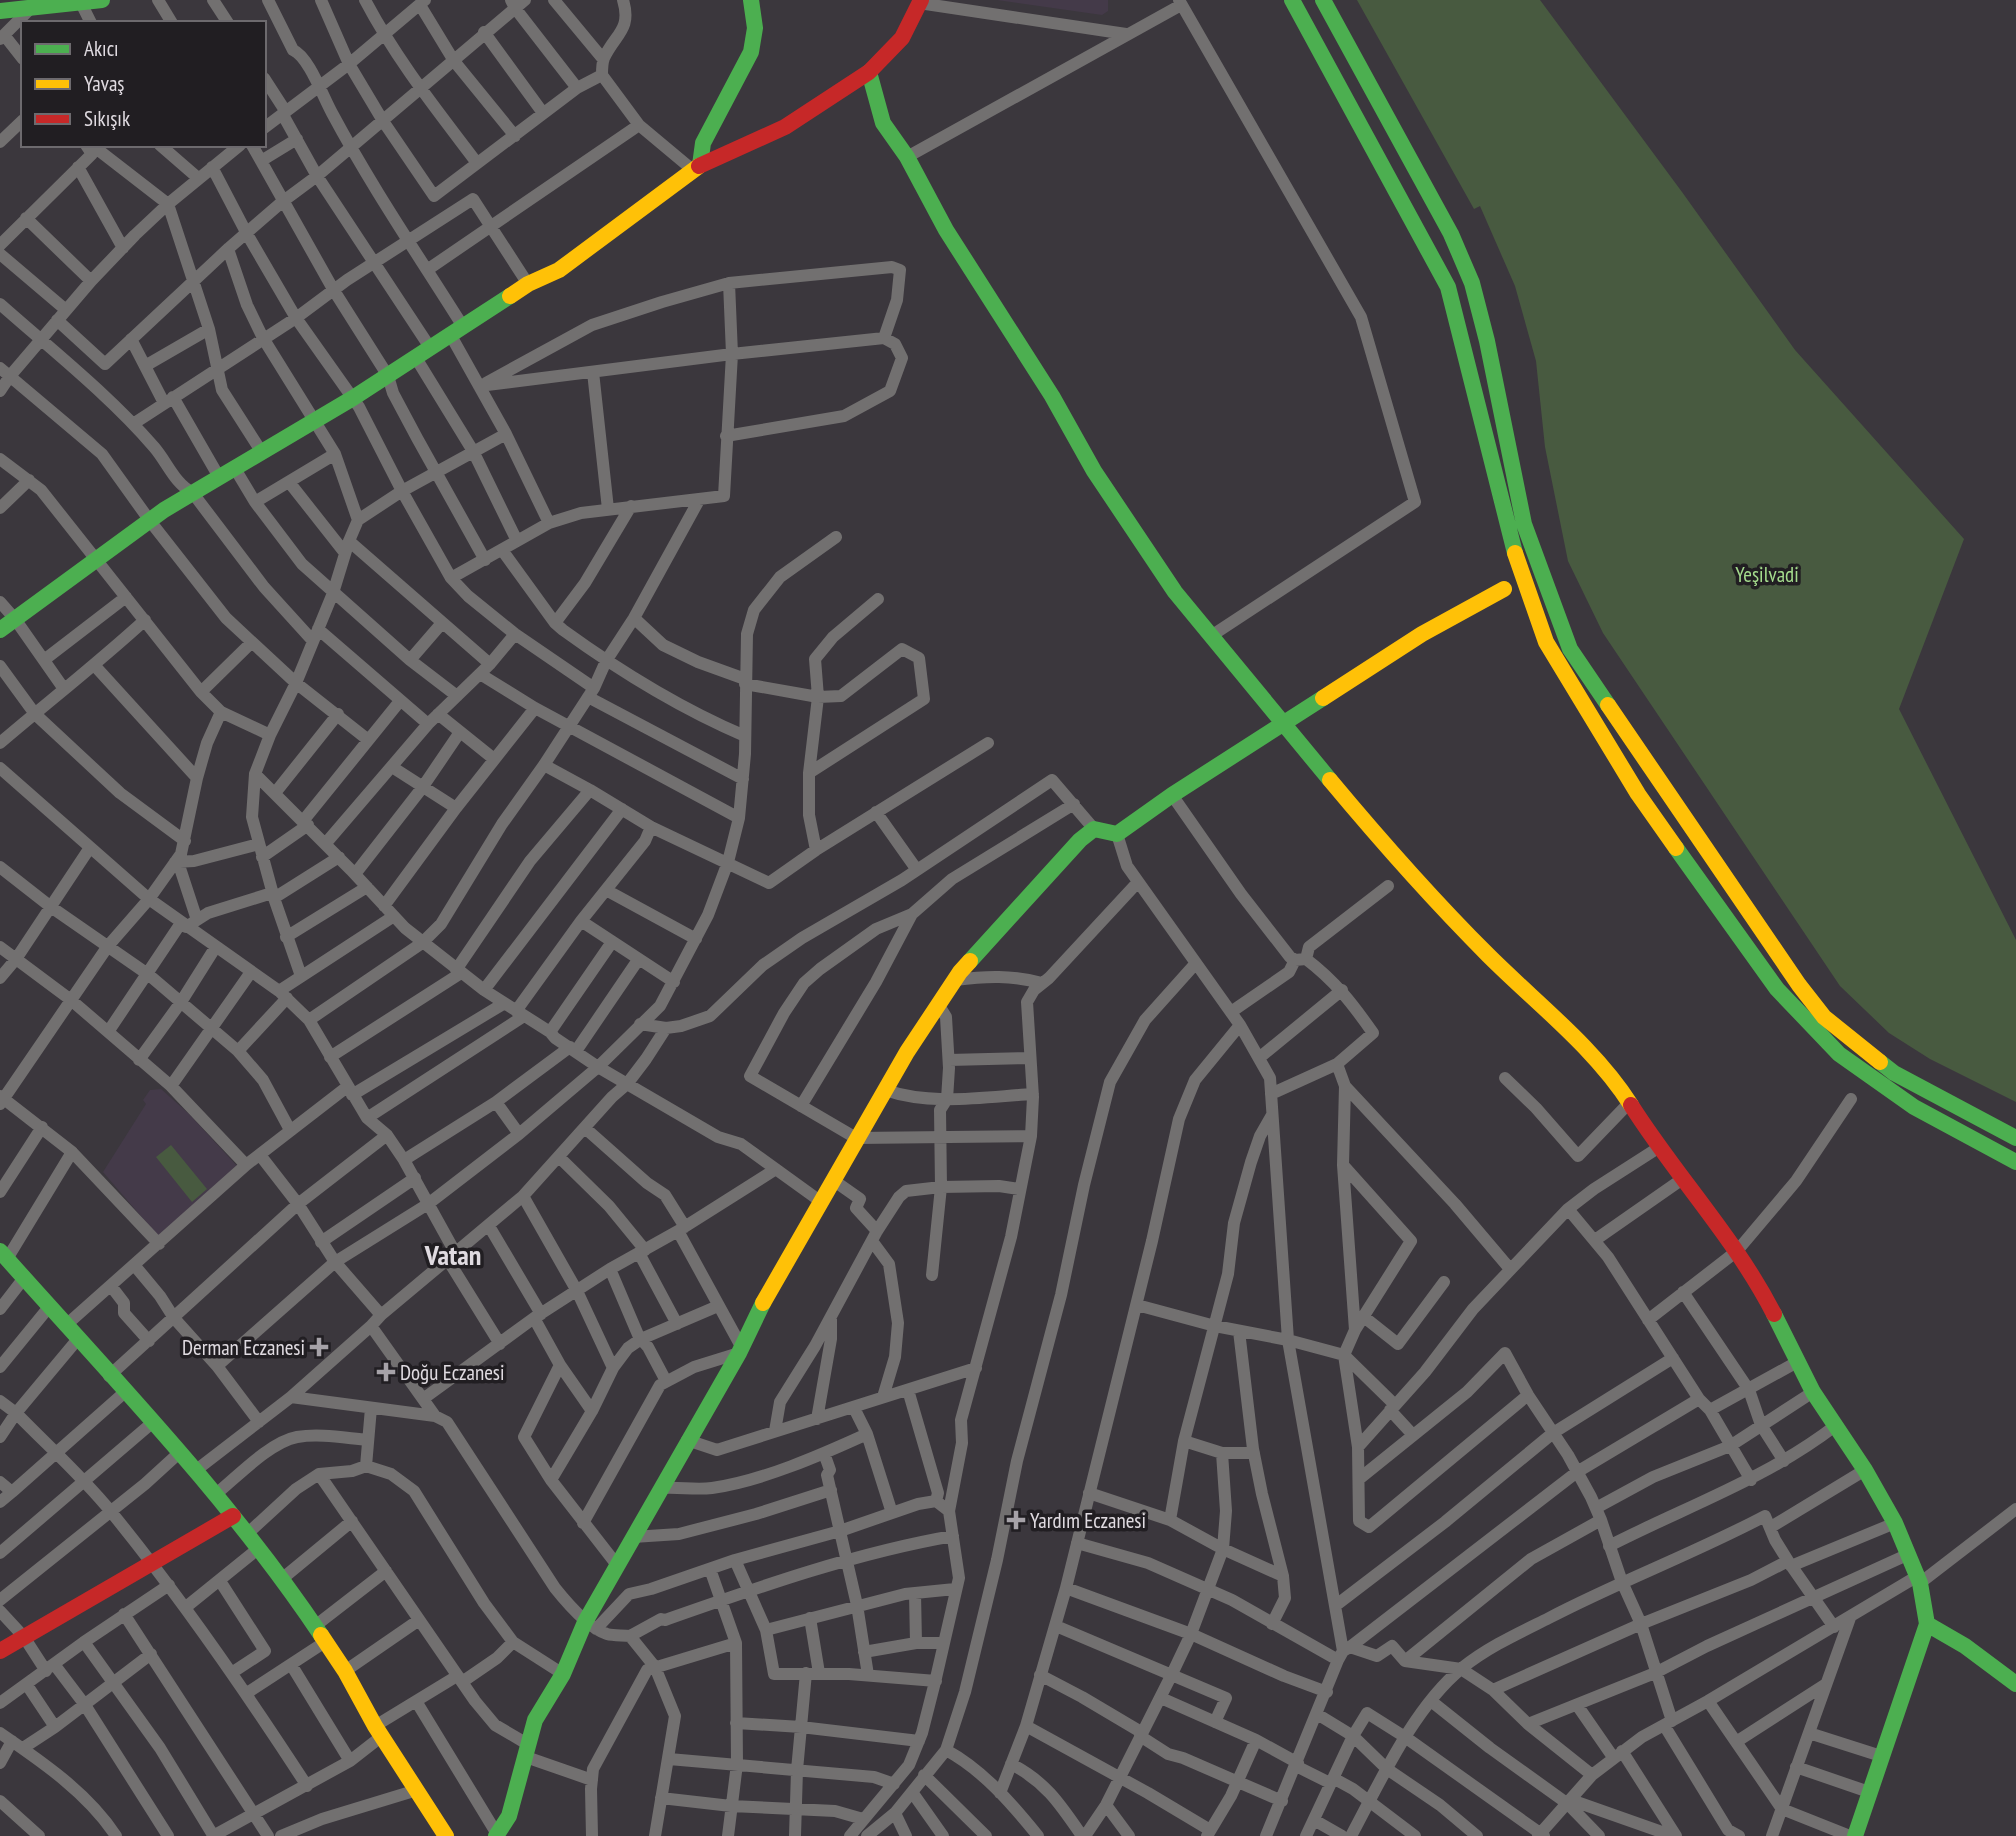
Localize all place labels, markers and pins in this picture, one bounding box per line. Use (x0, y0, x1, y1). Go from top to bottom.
place label: Derman Eczanesi (182, 1334, 305, 1361)
marker: Derman Eczanesi (311, 1339, 327, 1355)
place label: Doğu Eczanesi (400, 1359, 504, 1386)
marker: Doğu Eczanesi (378, 1364, 394, 1380)
place label: Yardım Eczanesi (1030, 1507, 1146, 1534)
marker: Yardım Eczanesi (1008, 1512, 1024, 1528)

